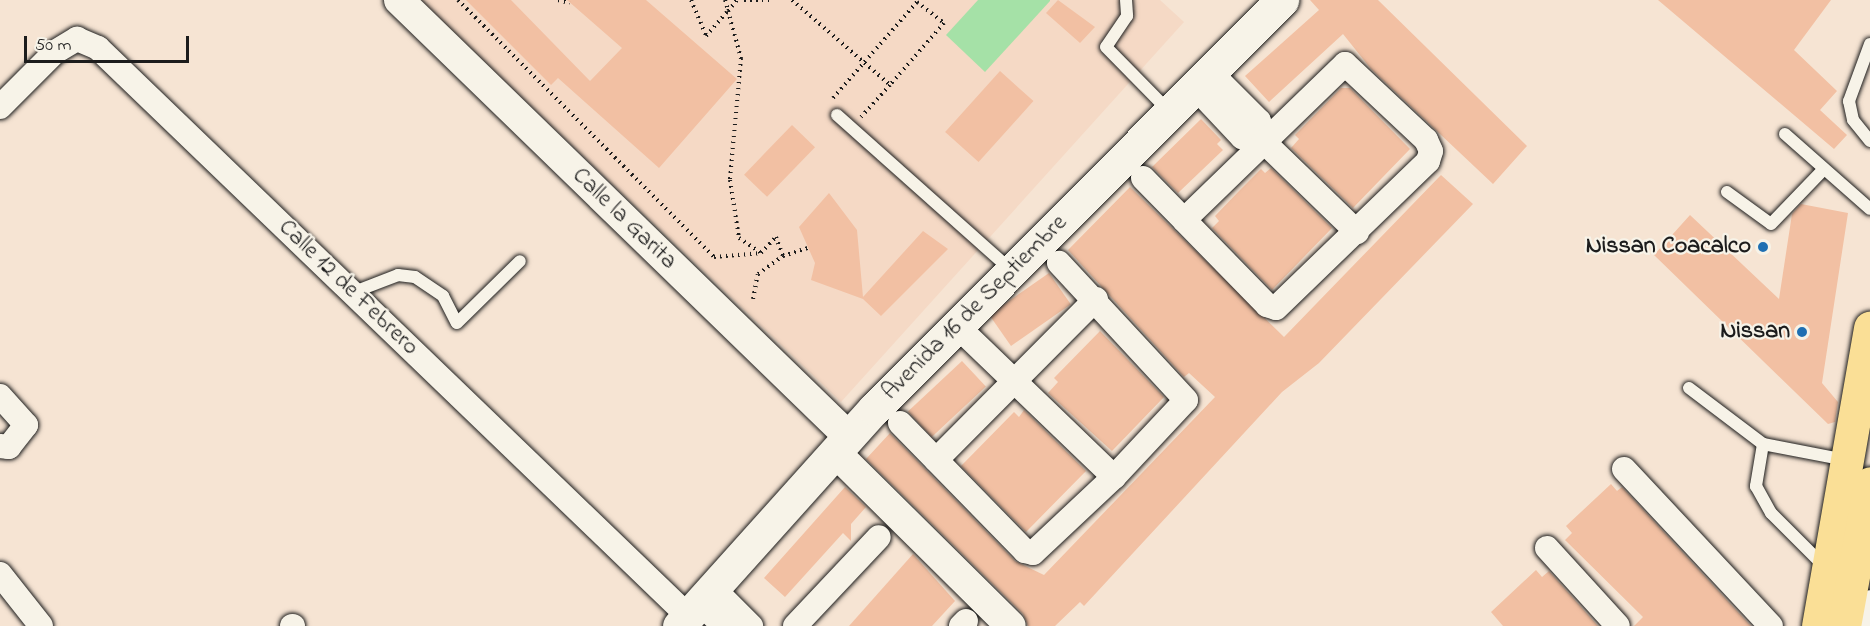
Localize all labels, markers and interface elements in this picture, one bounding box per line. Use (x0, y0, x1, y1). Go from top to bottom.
scale bar (27, 24, 192, 62)
text: 50 m (35, 33, 72, 59)
street label: Calle la Garita (566, 162, 682, 276)
street label: Avenida 16 de Septiembre (876, 209, 1074, 407)
street label: Calle 12 de Febrero (272, 214, 424, 362)
place label: Nissan Coacalco (1586, 233, 1751, 261)
marker: Nissan Coacalco (1756, 240, 1770, 254)
place label: Nissan (1720, 318, 1790, 346)
marker: Nissan (1795, 325, 1809, 339)

